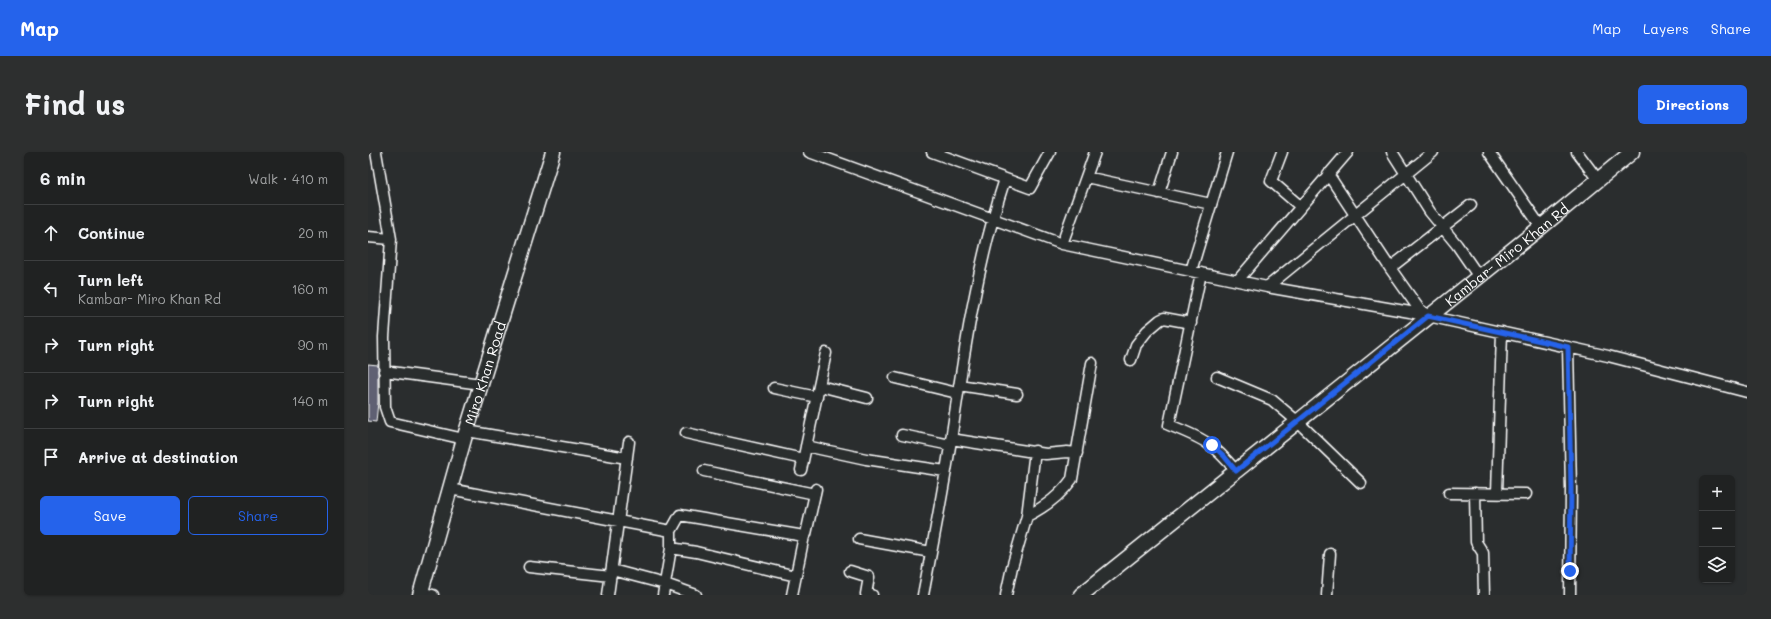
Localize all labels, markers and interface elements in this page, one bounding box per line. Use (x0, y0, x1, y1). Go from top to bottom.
text: Map (20, 16, 59, 41)
text: Map (1592, 19, 1621, 38)
text: Layers (1643, 19, 1689, 38)
text: Share (1711, 19, 1751, 38)
button: Directions (1638, 85, 1747, 124)
text: Find us (24, 86, 125, 122)
text: 6 min (40, 167, 85, 189)
text: Walk · 410 m (248, 170, 328, 187)
street label: Kambar- Miro Khan Rd (1440, 199, 1573, 310)
icon: ahead (40, 222, 62, 244)
text: Continue (78, 223, 145, 243)
text: 20 m (298, 224, 328, 241)
text: Turn left (78, 270, 143, 290)
icon: left (40, 278, 62, 300)
text: 160 m (292, 280, 328, 297)
text: Kambar- Miro Khan Rd (78, 290, 221, 307)
street label: Miro Khan Road (459, 319, 509, 427)
icon: right (40, 334, 62, 356)
text: Turn right (78, 335, 155, 355)
text: 90 m (298, 336, 328, 353)
icon: right (40, 390, 62, 412)
text: Turn right (78, 391, 155, 411)
text: 140 m (292, 392, 328, 409)
route start (1203, 436, 1221, 454)
icon: arrive (40, 446, 62, 468)
text: Arrive at destination (78, 447, 238, 467)
map controls (1699, 475, 1735, 583)
button: + (1699, 475, 1735, 511)
button: Save (40, 496, 180, 535)
button: Share (188, 496, 328, 535)
button: − (1699, 511, 1735, 547)
button: layers (1699, 547, 1735, 583)
route end (1561, 562, 1579, 580)

